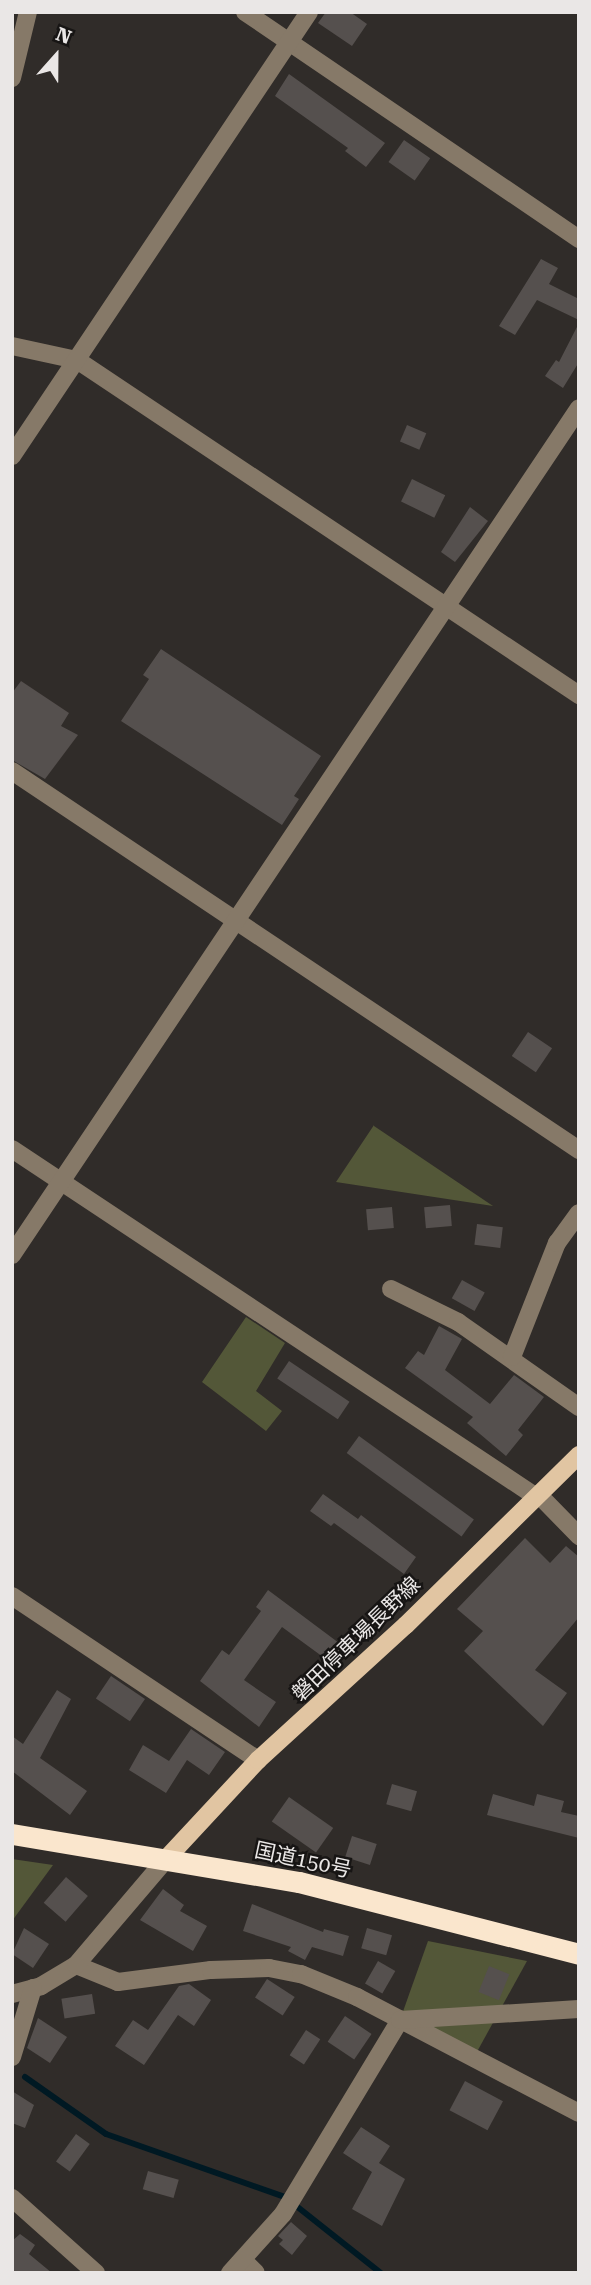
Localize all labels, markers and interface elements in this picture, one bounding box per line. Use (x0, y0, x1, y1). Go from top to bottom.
north arrow (21, 21, 91, 91)
text: N (53, 23, 75, 49)
street label: 磐田停車場長野線 (287, 1572, 425, 1706)
street label: 国道150号 (252, 1837, 354, 1883)

